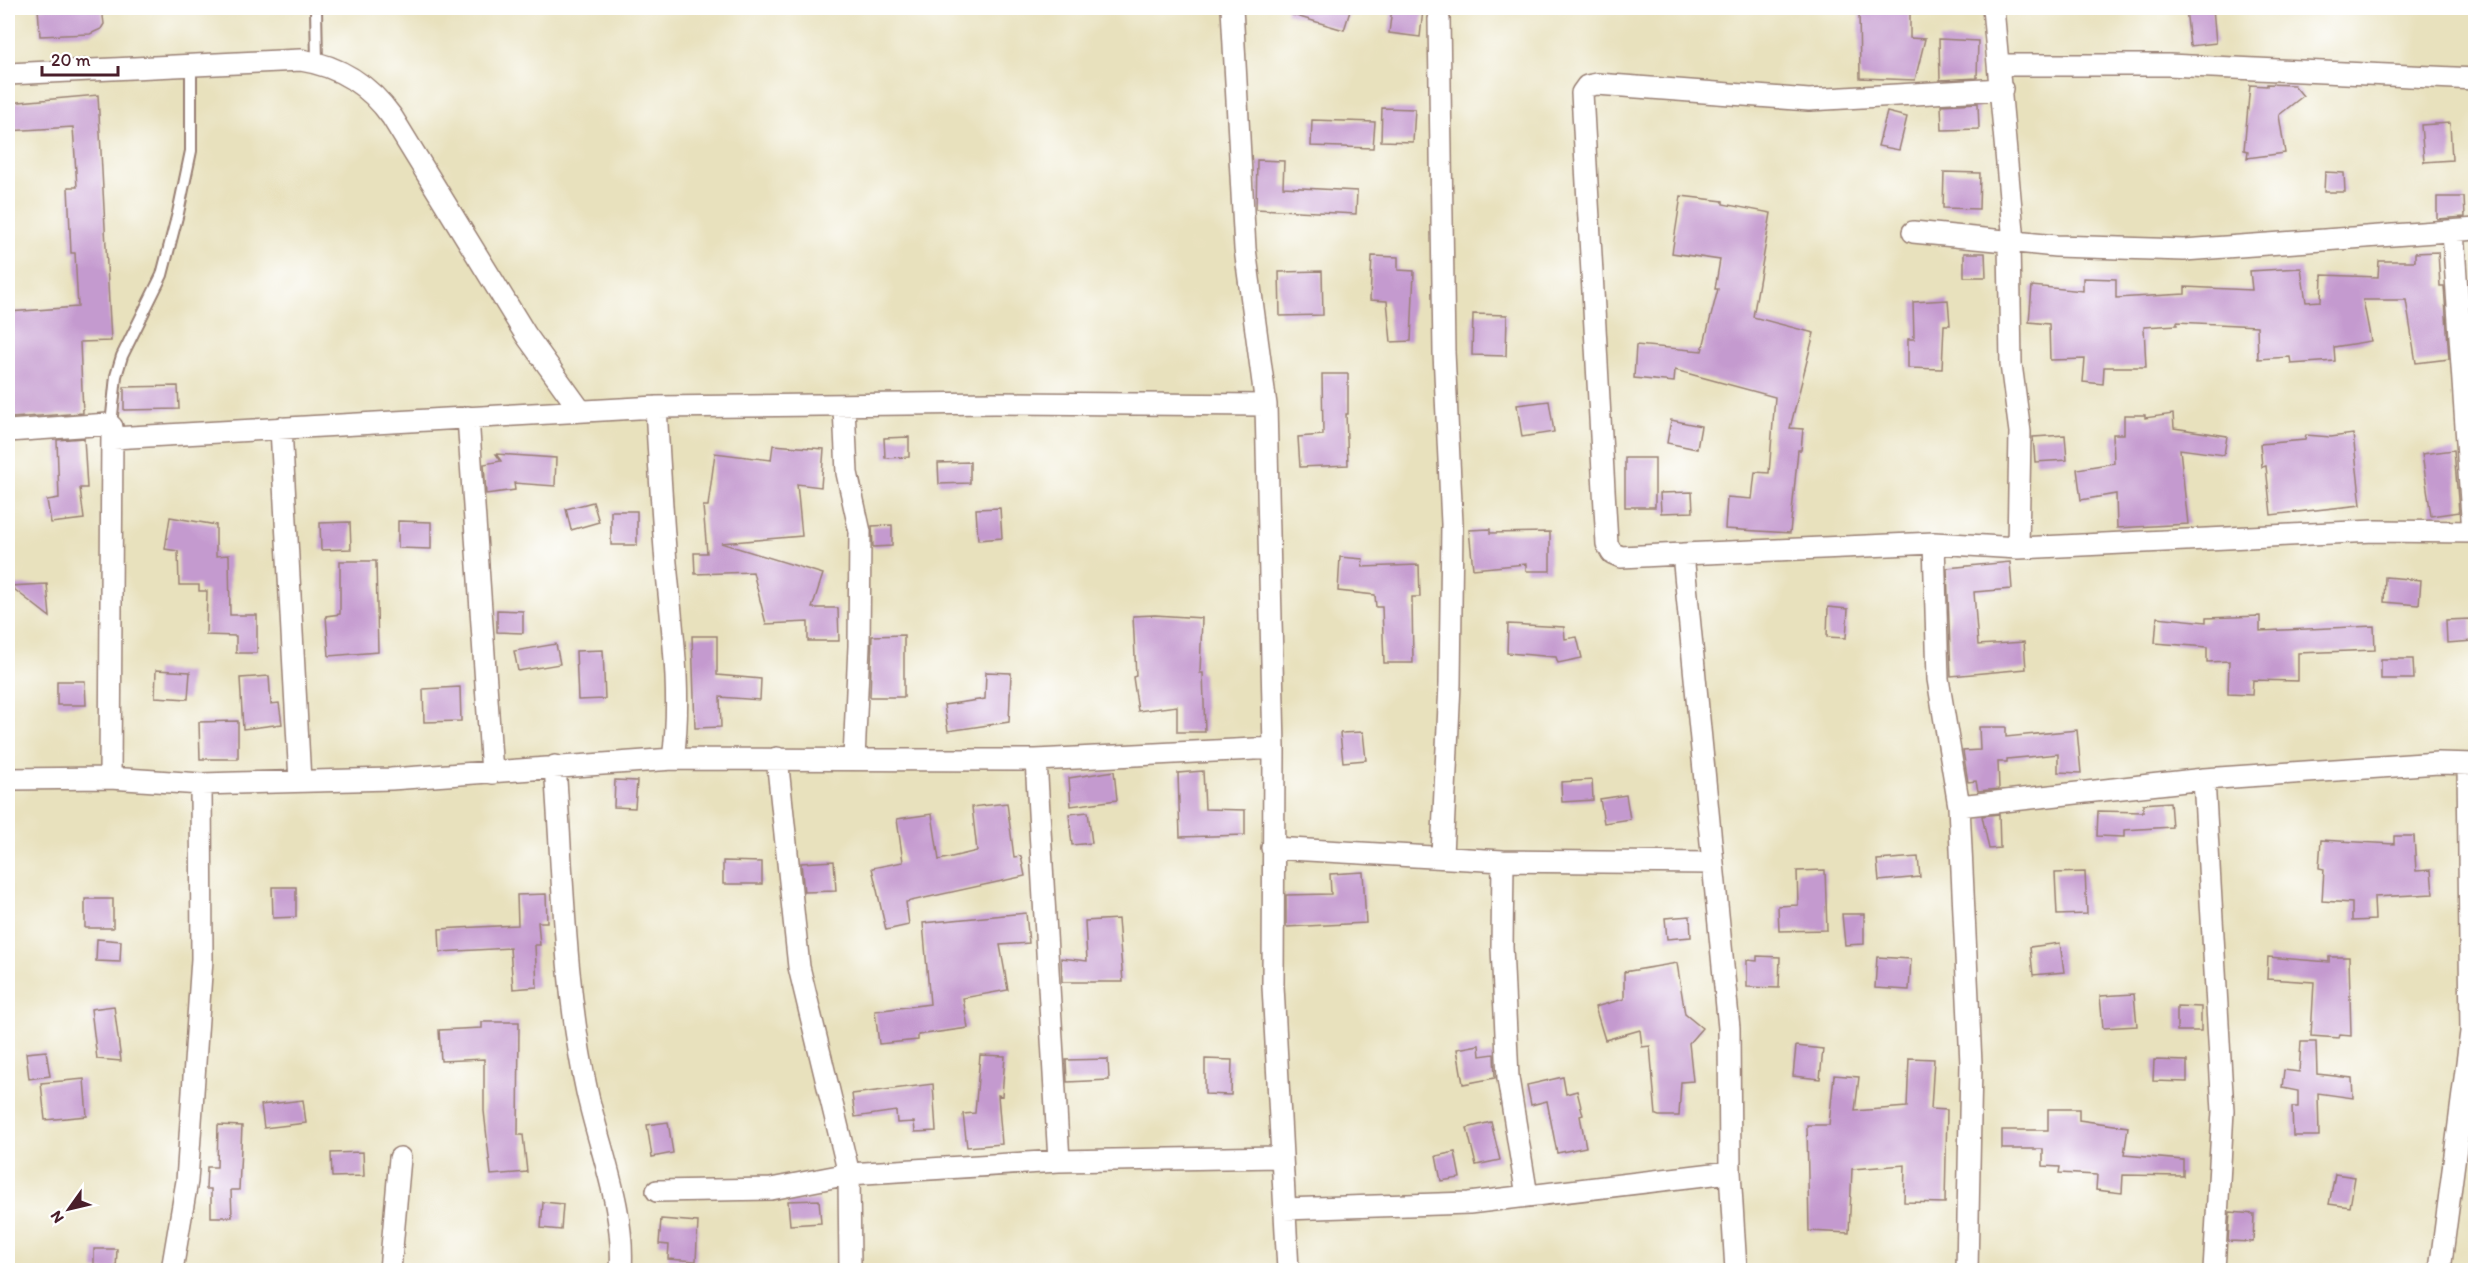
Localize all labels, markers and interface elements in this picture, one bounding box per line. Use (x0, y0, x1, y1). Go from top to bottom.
scale bar (42, 39, 118, 77)
text: 20 m (51, 49, 91, 71)
north arrow (39, 1179, 99, 1239)
text: N (46, 1207, 68, 1227)

